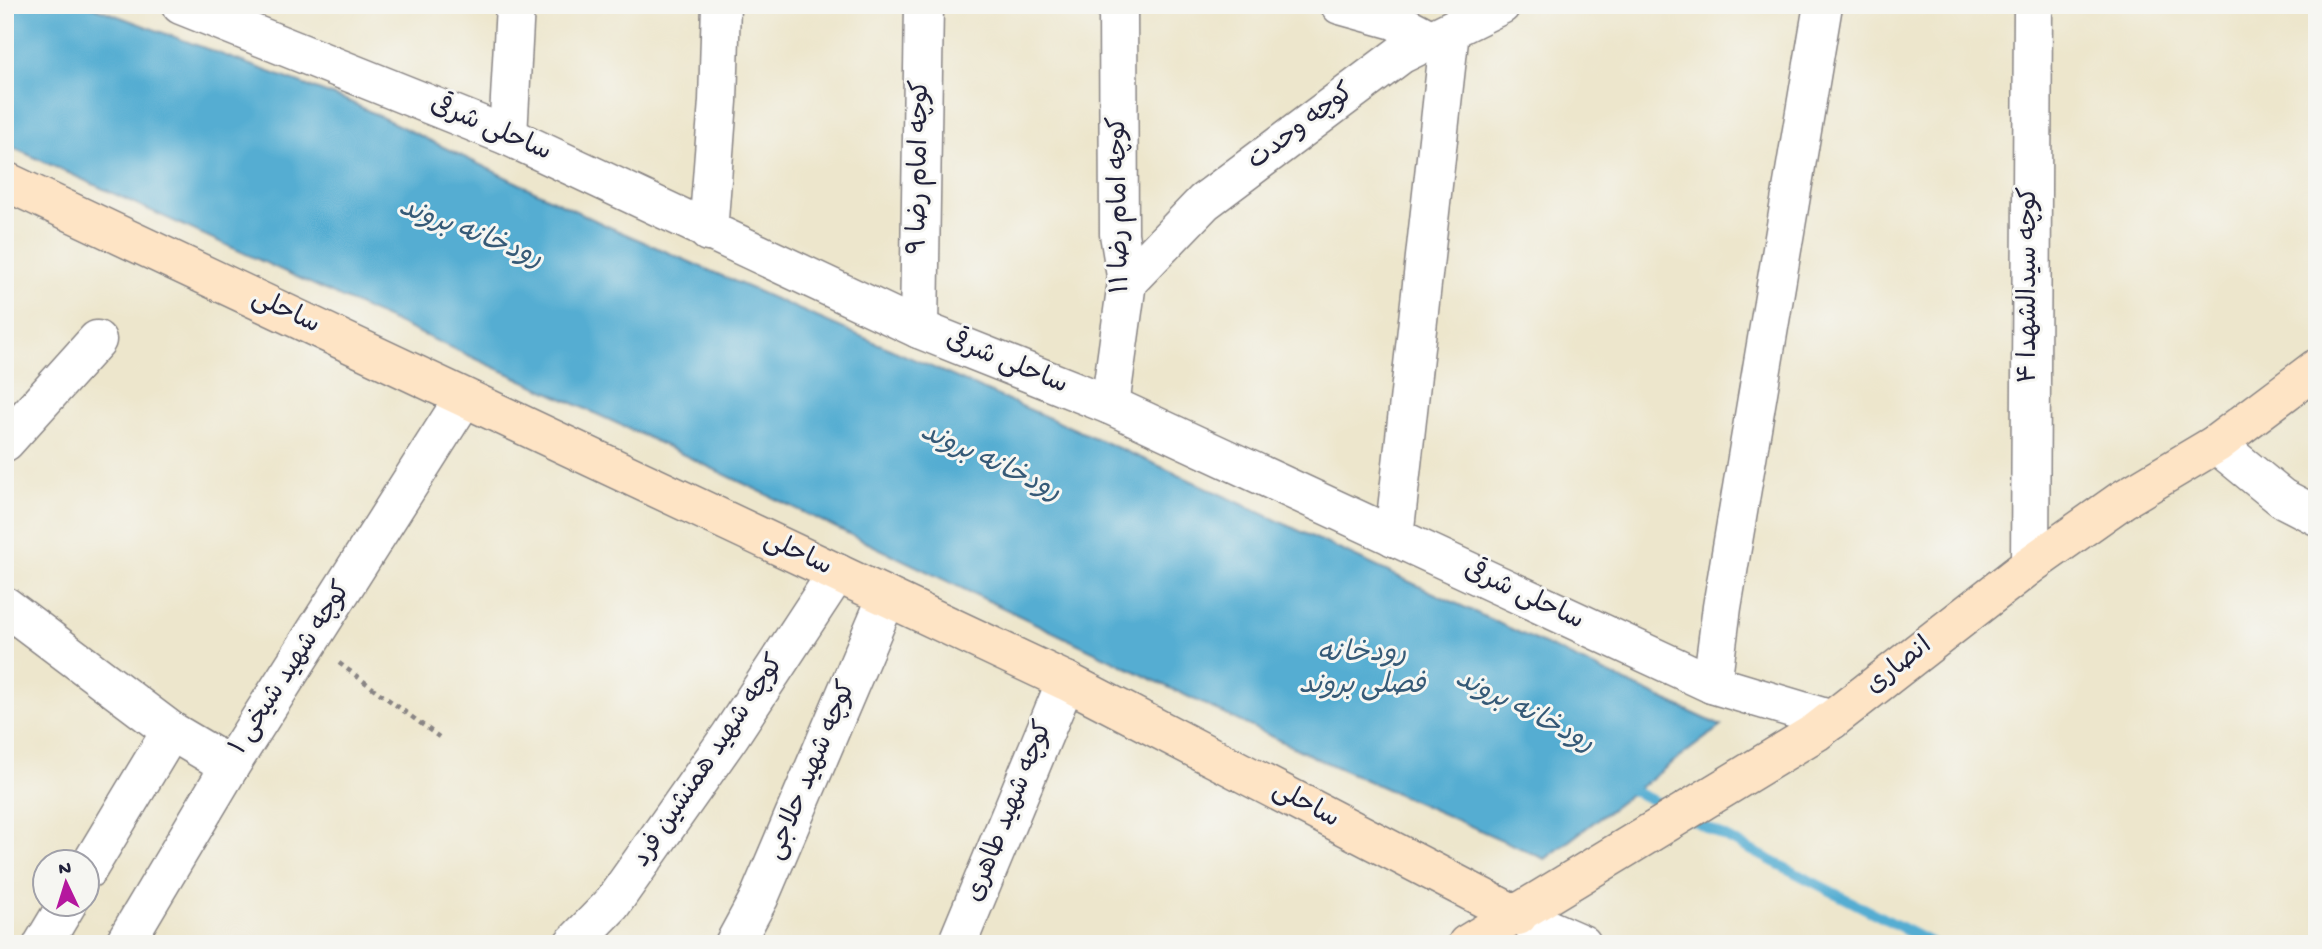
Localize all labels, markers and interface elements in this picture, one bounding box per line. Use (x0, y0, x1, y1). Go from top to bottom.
street label: کوچه وحدت (1243, 78, 1361, 178)
street label: کوچه امام رضا ۹ (904, 79, 938, 255)
street label: ساحلی شرقی (425, 86, 557, 169)
street label: کوچه امام رضا ۱۱ (1104, 116, 1138, 294)
street label: کوچه سیدالشهدا ۴ (2015, 187, 2046, 383)
water label: رودخانه بروند (393, 191, 547, 277)
street label: ساحلی (246, 284, 324, 342)
street label: ساحلی شرقی (941, 321, 1073, 402)
water label: رودخانه بروند (914, 416, 1066, 510)
street label: ساحلی (758, 526, 836, 584)
street label: ساحلی شرقی (1458, 551, 1590, 638)
street label: کوچه شهید شیخی ۱ (224, 577, 360, 761)
street label: انصاری (1861, 632, 1939, 702)
water label: رودخانه فصلی بروند (1299, 638, 1427, 703)
street label: کوچه شهید همنشین فرد (627, 650, 793, 874)
water label: رودخانه بروند (1449, 663, 1599, 761)
street label: کوچه شهید حلاجی (761, 677, 865, 865)
street label: کوچه شهید طاهری (961, 717, 1061, 907)
street label: ساحلی (1266, 776, 1344, 836)
north arrow (32, 848, 102, 918)
text: N (58, 858, 72, 881)

